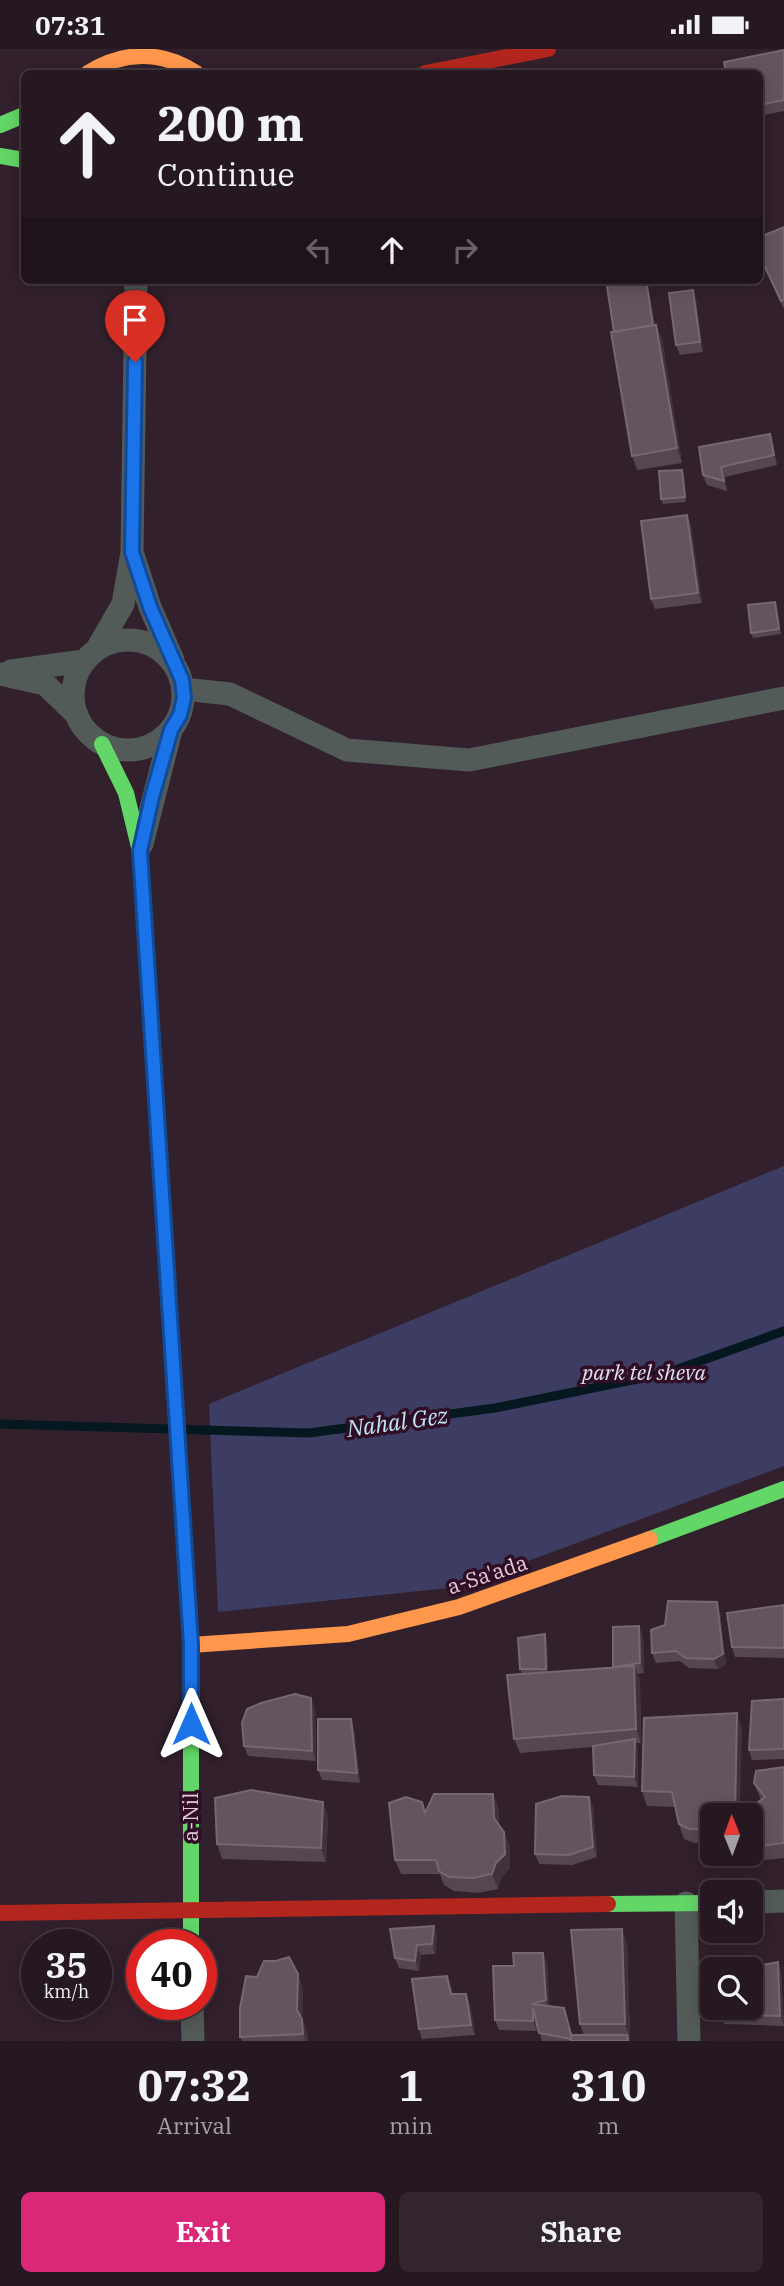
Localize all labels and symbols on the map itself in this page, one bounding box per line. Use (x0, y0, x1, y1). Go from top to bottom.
pin (105, 290, 165, 362)
park label: park tel sheva (580, 1358, 707, 1386)
water label: Nahal Gez (344, 1399, 450, 1443)
street label: a-Sa'ada (443, 1548, 531, 1600)
position arrow (154, 1687, 228, 1761)
street label: a-Nil (176, 1793, 204, 1841)
north arrow (700, 1803, 763, 1865)
speed limit sign: 40 (126, 1929, 217, 2020)

